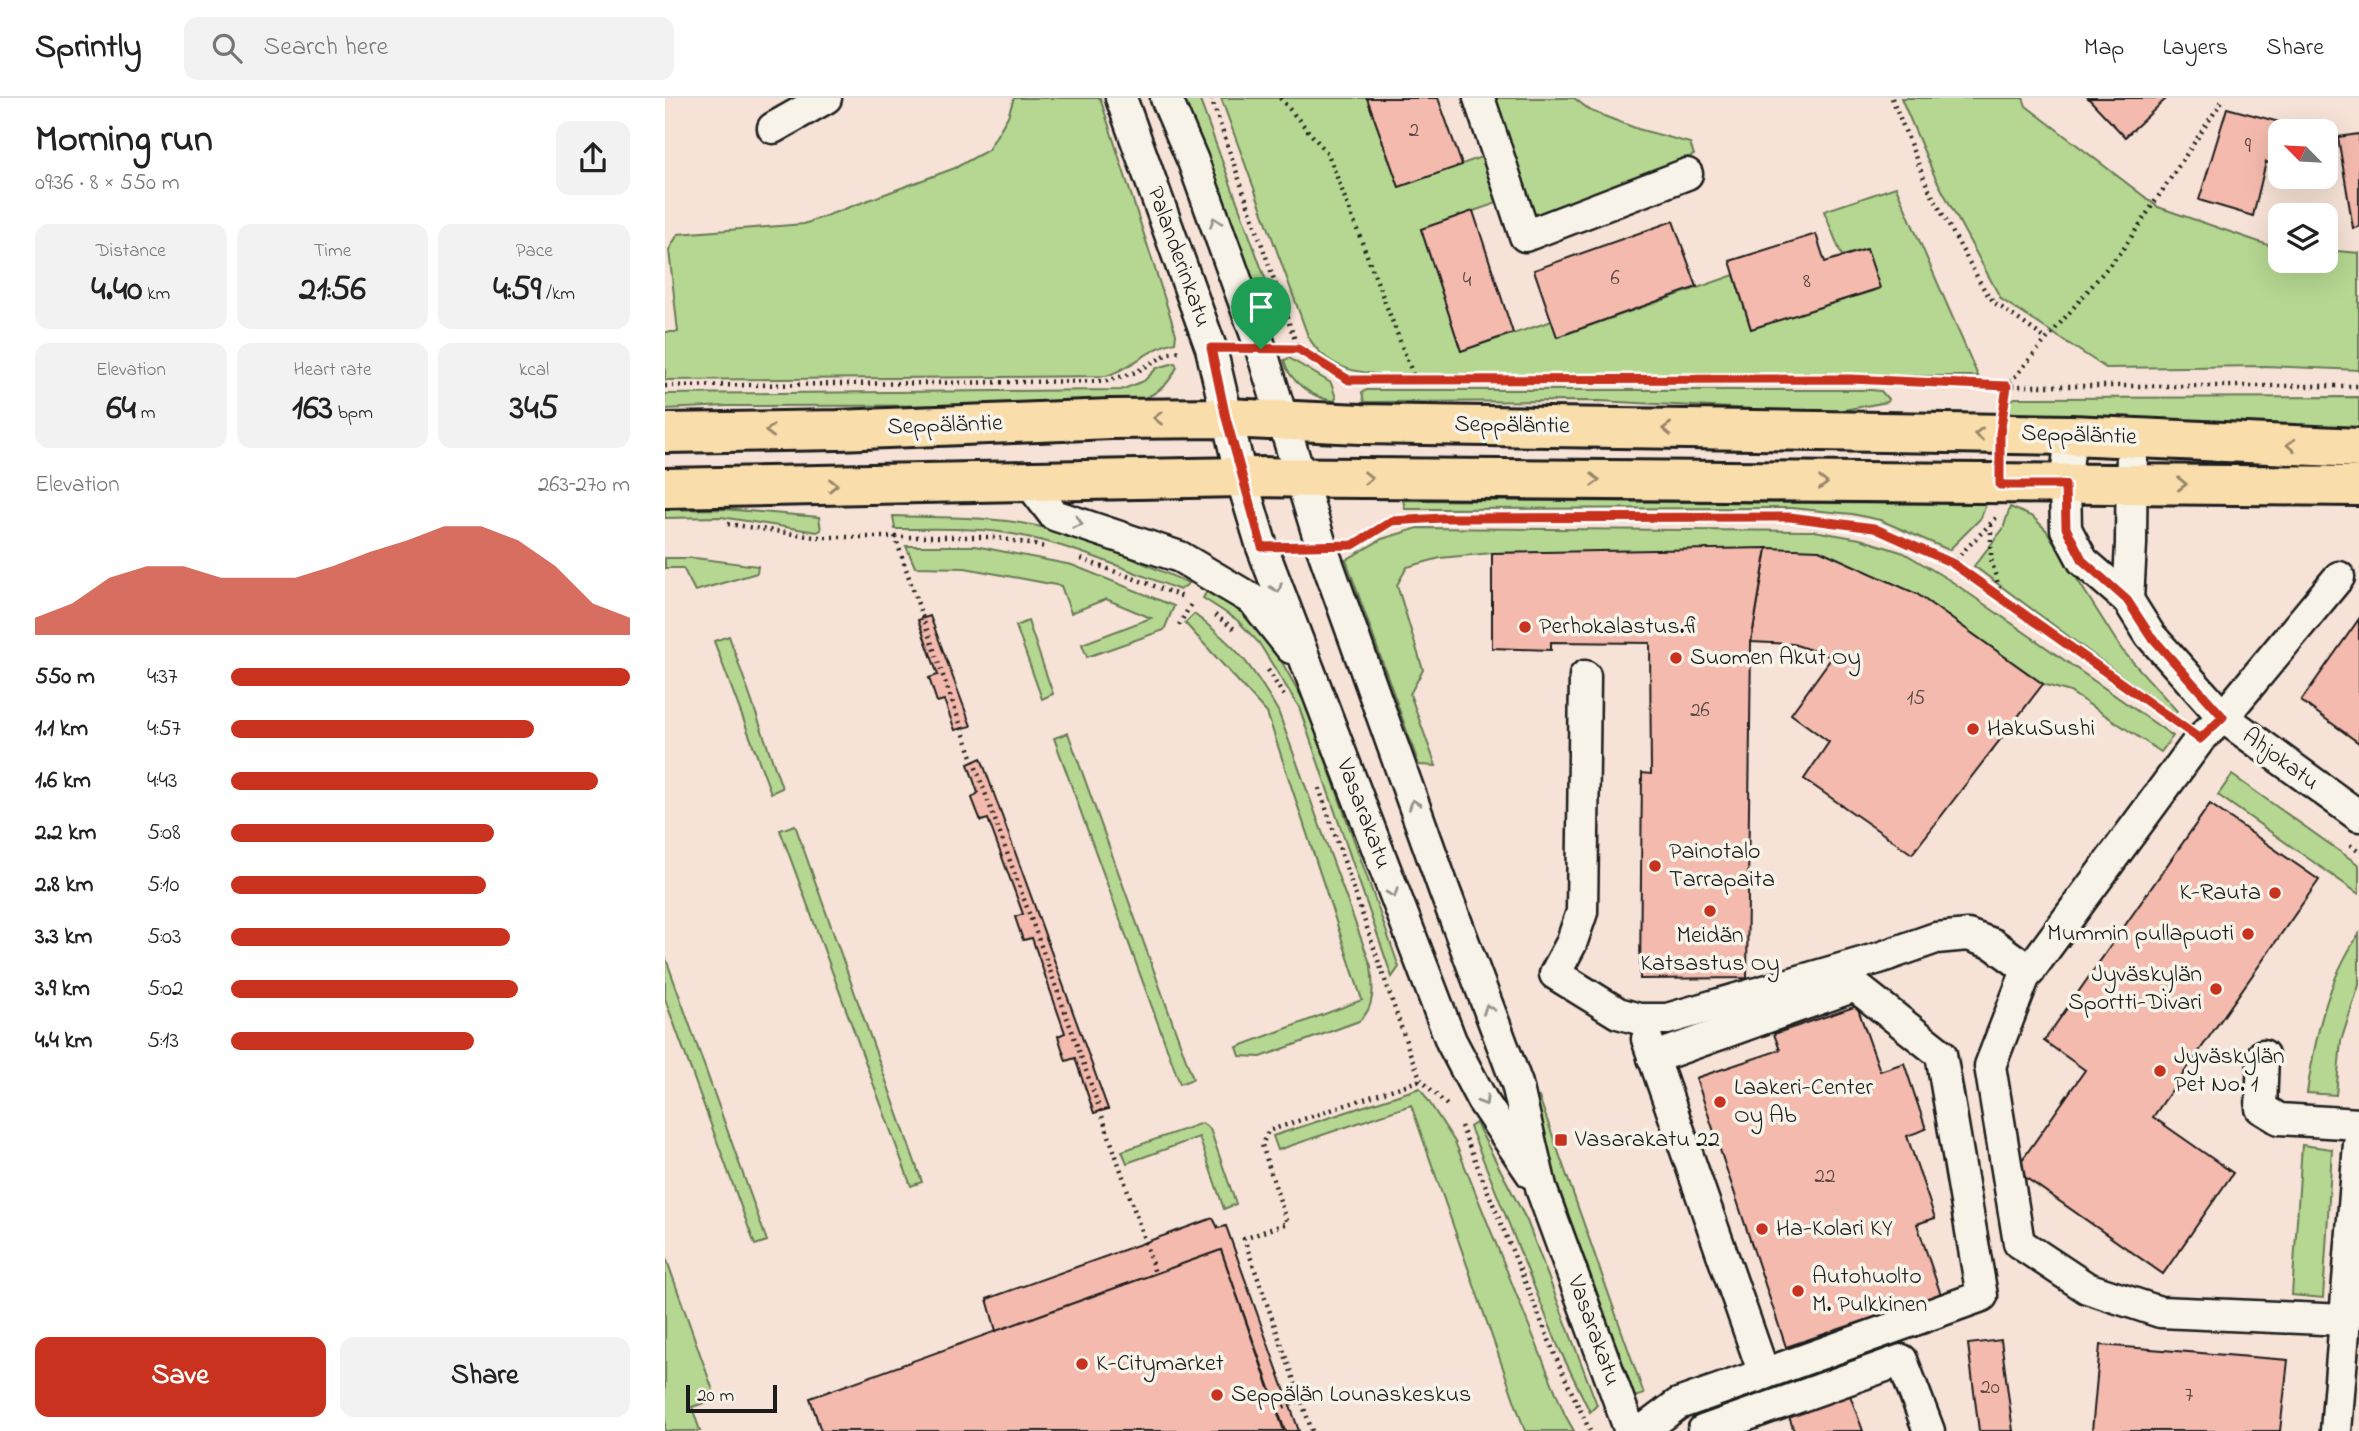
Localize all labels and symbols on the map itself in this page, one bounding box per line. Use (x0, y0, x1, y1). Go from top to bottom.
house number: 2 (1409, 116, 1419, 146)
north arrow (2268, 119, 2338, 189)
house number: 9 (2245, 132, 2252, 162)
street label: Palanderinkatu (1136, 182, 1220, 332)
one-way arrow (1209, 216, 1223, 228)
house number: 6 (1610, 264, 1620, 294)
house number: 4 (1463, 266, 1472, 296)
house number: 8 (1803, 267, 1811, 297)
pin (1231, 277, 1291, 349)
street label: Seppäläntie (887, 406, 1004, 446)
street label: Seppäläntie (1454, 407, 1570, 445)
one-way arrow (1152, 411, 1163, 426)
street label: Seppäläntie (2021, 416, 2138, 456)
one-way arrow (1661, 421, 1672, 437)
one-way arrow (764, 423, 774, 439)
one-way arrow (1973, 426, 1983, 442)
one-way arrow (2285, 437, 2296, 452)
one-way arrow (1362, 470, 1373, 485)
one-way arrow (1590, 472, 1601, 488)
one-way arrow (1818, 475, 1828, 491)
one-way arrow (828, 477, 839, 493)
one-way arrow (2177, 477, 2188, 492)
one-way arrow (1072, 515, 1084, 529)
one-way arrow (1269, 582, 1283, 594)
place label: Perhokalastus.fi (1539, 610, 1700, 645)
marker: Perhokalastus.fi (1517, 619, 1533, 635)
place label: Suomen Akut Oy (1690, 641, 1861, 677)
marker: Suomen Akut Oy (1668, 650, 1684, 666)
house number: 15 (1907, 684, 1925, 714)
house number: 26 (1690, 696, 1710, 726)
place label: HakuSushi (1987, 712, 2095, 747)
street label: Ahjokatu (2234, 720, 2326, 800)
marker: HakuSushi (1965, 721, 1981, 737)
street label: Vasarakatu (1326, 753, 1400, 874)
one-way arrow (1408, 799, 1422, 811)
place label: Painotalo Tarrapaita (1669, 835, 1775, 898)
marker: Painotalo Tarrapaita (1647, 858, 1663, 874)
place label: K-Rauta (2179, 876, 2261, 911)
marker: K-Rauta (2267, 885, 2283, 901)
one-way arrow (1385, 886, 1399, 898)
marker: Meidän Katsastus Oy (1702, 903, 1718, 919)
place label: Mummin pullapuoti (2047, 917, 2234, 952)
place label: Meidän Katsastus Oy (1640, 919, 1780, 983)
marker: Mummin pullapuoti (2240, 926, 2256, 942)
place label: Jyväskylän Sportti-Divari (2068, 958, 2202, 1021)
marker: Jyväskylän Sportti-Divari (2208, 981, 2224, 997)
one-way arrow (1482, 1003, 1496, 1015)
place label: Jyväskylän Pet No. 1 (2174, 1040, 2285, 1103)
marker: Jyväskylän Pet No. 1 (2152, 1063, 2168, 1079)
place label: Laakeri-Center Oy Ab (1734, 1071, 1873, 1135)
one-way arrow (1475, 1093, 1488, 1106)
marker: Laakeri-Center Oy Ab (1712, 1094, 1728, 1110)
place label: Vasarakatu 22 (1574, 1123, 1720, 1158)
marker: Vasarakatu 22 (1553, 1132, 1569, 1148)
house number: 22 (1815, 1162, 1835, 1192)
place label: Ha-Kolari KY (1776, 1212, 1893, 1247)
marker: Ha-Kolari KY (1754, 1221, 1770, 1237)
place label: Autohuolto M. Pulkkinen (1812, 1260, 1927, 1323)
street label: Vasarakatu (1557, 1270, 1629, 1391)
marker: Autohuolto M. Pulkkinen (1790, 1283, 1806, 1299)
place label: K-Citymarket (1096, 1347, 1224, 1383)
marker: K-Citymarket (1074, 1356, 1090, 1372)
house number: 20 (1980, 1373, 2000, 1403)
place label: Seppälän Lounaskeskus (1231, 1378, 1471, 1413)
house number: 7 (2185, 1381, 2194, 1411)
scale bar (686, 1382, 777, 1414)
marker: Seppälän Lounaskeskus (1209, 1387, 1225, 1403)

